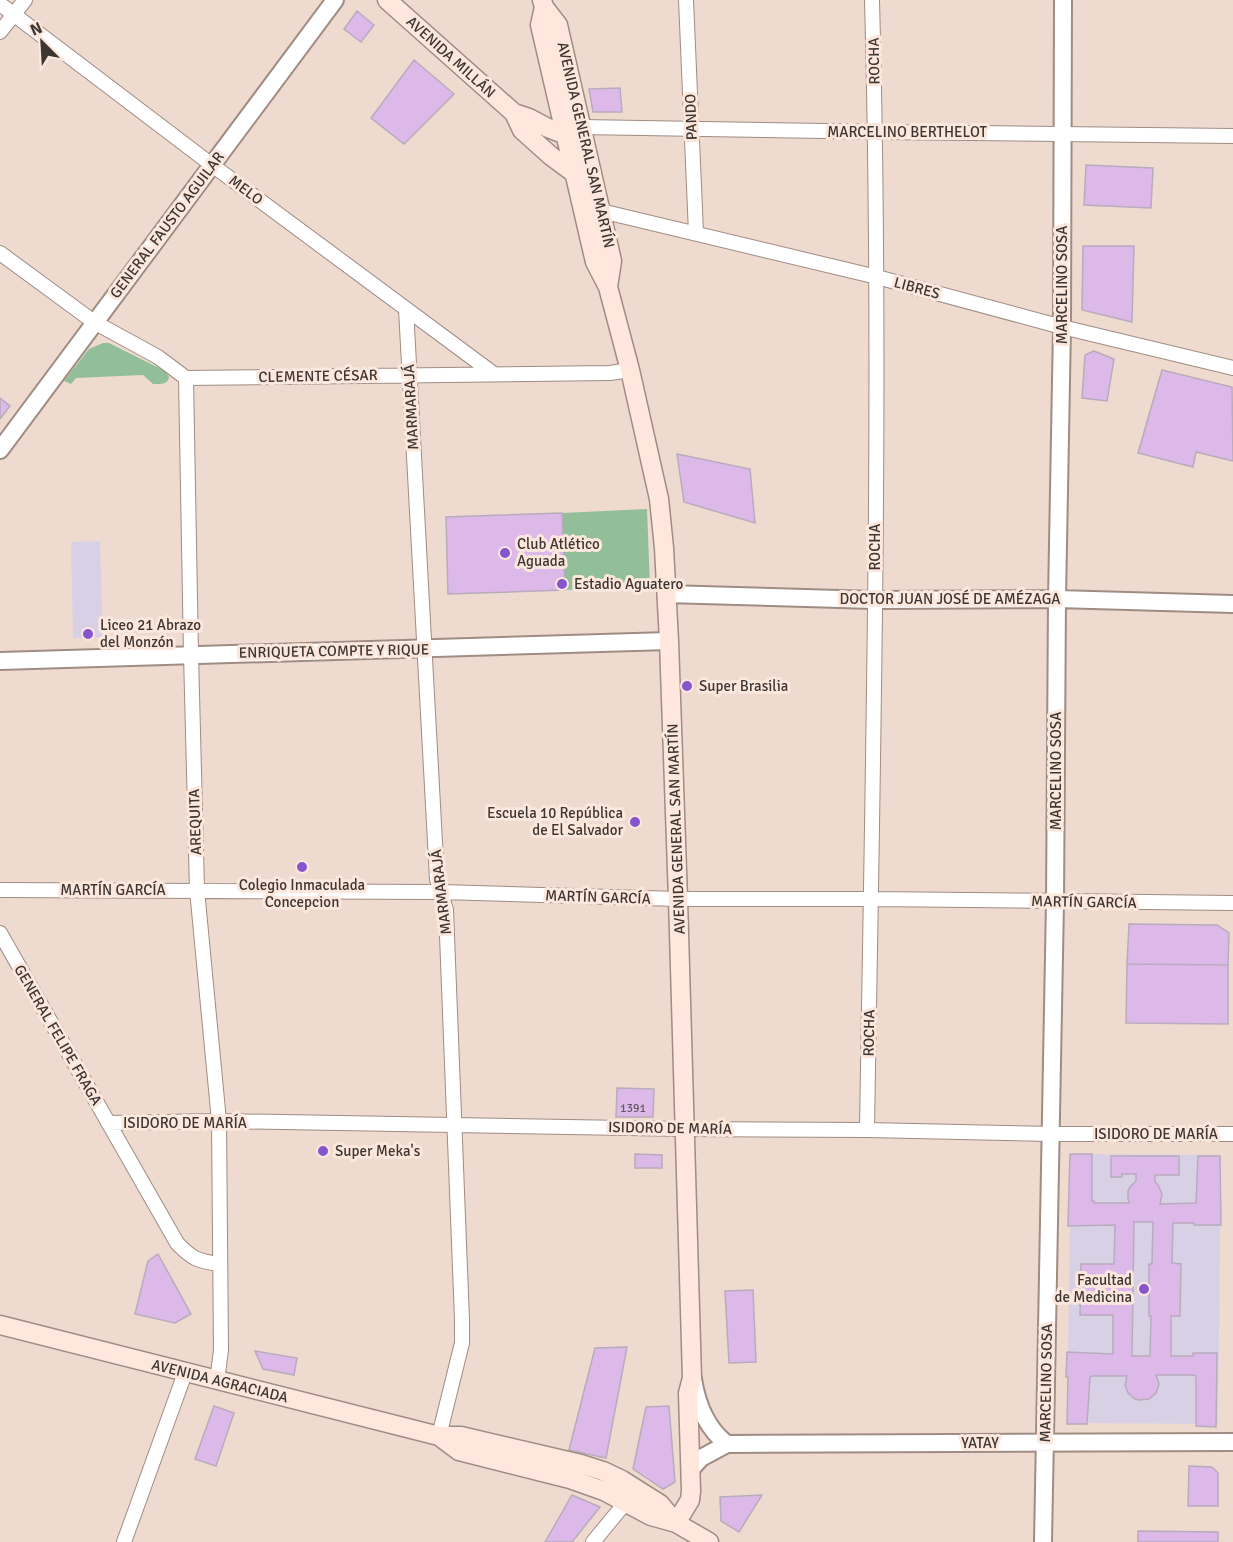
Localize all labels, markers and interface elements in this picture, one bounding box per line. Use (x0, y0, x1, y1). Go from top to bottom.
north arrow (12, 12, 72, 72)
street label: AVENIDA MILLÁN (403, 12, 500, 102)
text: N (27, 18, 45, 41)
street label: ROCHA (865, 37, 883, 85)
street label: AVENIDA GENERAL SAN MARTÍN (553, 40, 619, 250)
street label: PANDO (681, 93, 701, 141)
street label: MARCELINO BERTHELOT (827, 123, 987, 141)
street label: GENERAL FAUSTO AGUILAR (106, 148, 228, 302)
street label: MELO (225, 171, 267, 209)
street label: MARCELINO SOSA (1053, 226, 1071, 344)
street label: LIBRES (892, 273, 942, 303)
street label: MARMARAJÁ (399, 364, 422, 450)
street label: CLEMENTE CÉSAR (258, 365, 378, 386)
street label: ROCHA (866, 524, 884, 571)
place label: Club Atlético Aguada (517, 535, 600, 570)
marker: Club Atlético Aguada (498, 546, 512, 560)
place label: Estadio Aguatero (574, 575, 683, 593)
marker: Estadio Aguatero (555, 577, 569, 591)
street label: DOCTOR JUAN JOSÉ DE AMÉZAGA (839, 589, 1061, 608)
place label: Liceo 21 Abrazo del Monzón (100, 616, 201, 651)
marker: Liceo 21 Abrazo del Monzón (81, 627, 95, 641)
street label: ENRIQUETA COMPTE Y RIQUE (239, 640, 429, 662)
place label: Super Brasilia (699, 677, 788, 695)
marker: Super Brasilia (680, 679, 694, 693)
street label: MARCELINO SOSA (1047, 712, 1065, 830)
street label: AVENIDA GENERAL SAN MARTÍN (662, 723, 689, 935)
street label: AREQUITA (185, 789, 205, 855)
place label: Escuela 10 República de El Salvador (487, 804, 623, 839)
marker: Escuela 10 República de El Salvador (628, 815, 642, 829)
street label: MARMARAJÁ (426, 848, 455, 936)
marker: Colegio Inmaculada Concepcion (295, 860, 309, 874)
place label: Colegio Inmaculada Concepcion (239, 876, 365, 911)
street label: MARTÍN GARCÍA (60, 880, 166, 899)
street label: MARTÍN GARCÍA (545, 885, 651, 908)
street label: MARTÍN GARCÍA (1031, 891, 1137, 912)
street label: GENERAL FELIPE FRAGA (10, 962, 106, 1108)
street label: ROCHA (860, 1009, 878, 1057)
house number: 1391 (620, 1101, 646, 1116)
street label: ISIDORO DE MARÍA (123, 1113, 247, 1132)
street label: ISIDORO DE MARÍA (608, 1117, 732, 1138)
street label: ISIDORO DE MARÍA (1094, 1124, 1218, 1143)
place label: Super Meka's (335, 1142, 421, 1160)
marker: Super Meka's (316, 1144, 330, 1158)
place label: Facultad de Medicina (1055, 1271, 1132, 1306)
marker: Facultad de Medicina (1137, 1282, 1151, 1296)
street label: MARCELINO SOSA (1036, 1323, 1056, 1443)
street label: AVENIDA AGRACIADA (150, 1355, 290, 1407)
street label: YATAY (961, 1434, 999, 1452)

